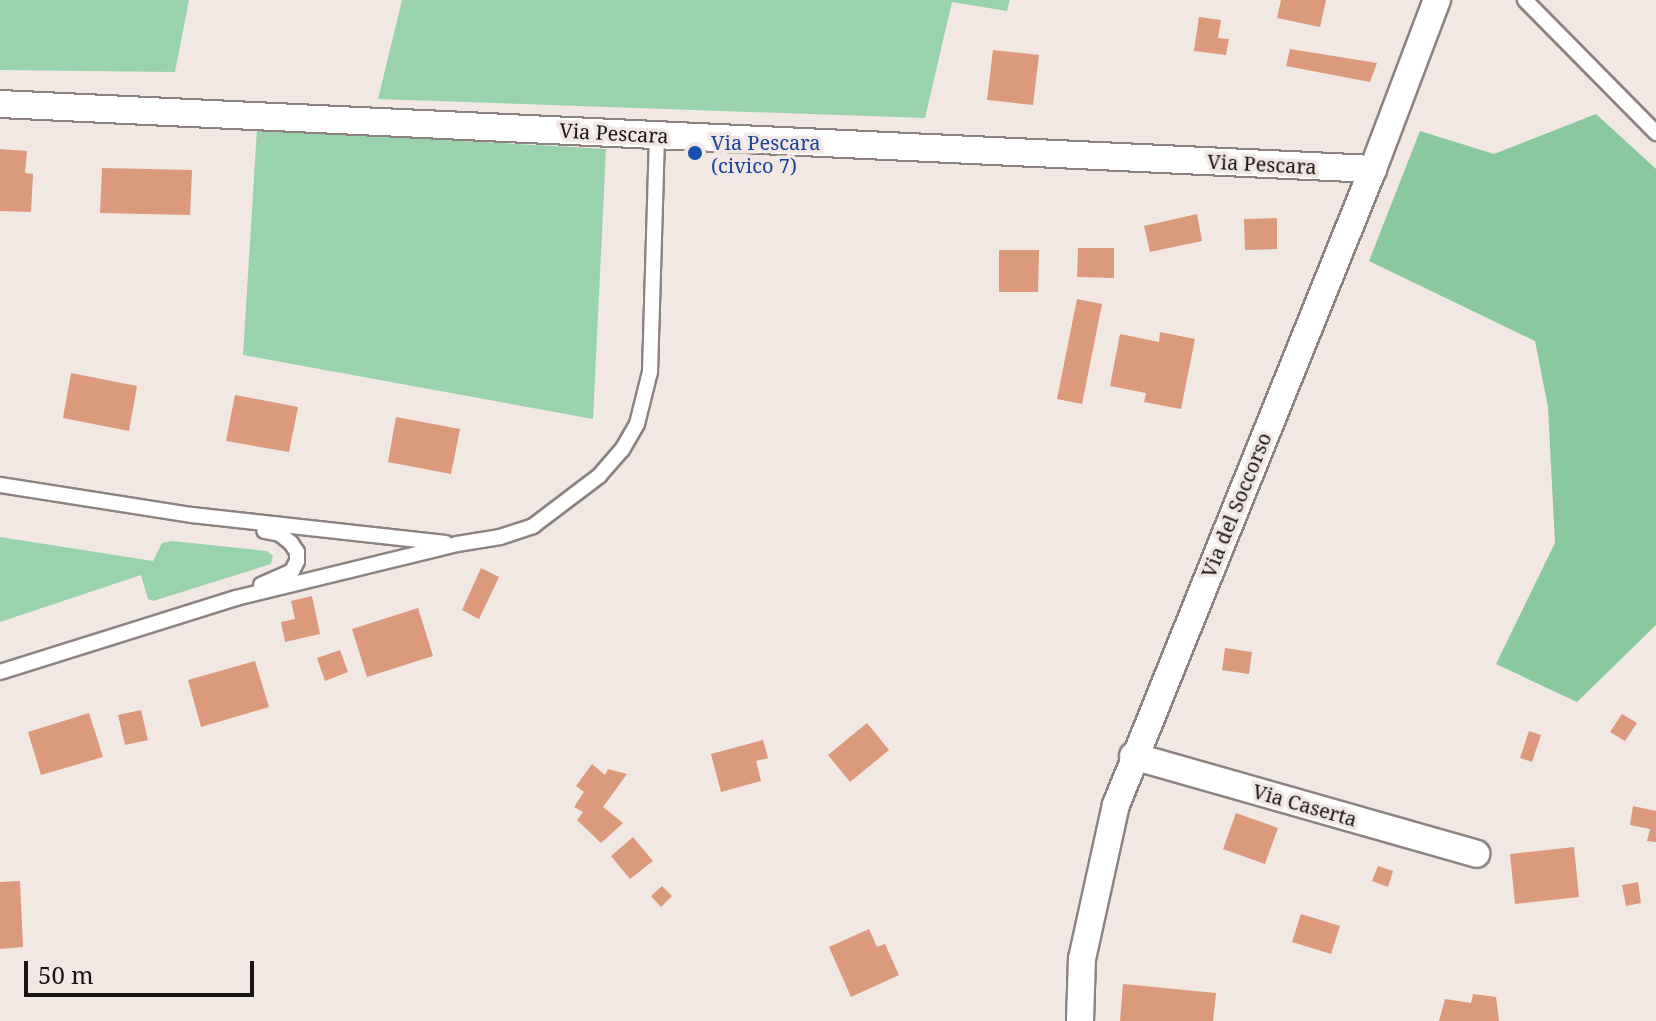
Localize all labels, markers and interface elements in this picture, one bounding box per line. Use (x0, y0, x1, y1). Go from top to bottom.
street label: Via Pescara (559, 118, 669, 148)
place label: Via Pescara (civico 7) (711, 130, 821, 177)
marker: Via Pescara (civico 7) (686, 144, 704, 162)
street label: Via Pescara (1207, 149, 1317, 179)
street label: Via del Soccorso (1196, 429, 1276, 581)
street label: Via Caserta (1250, 779, 1360, 831)
scale bar (28, 945, 258, 995)
text: 50 m (38, 958, 94, 991)

